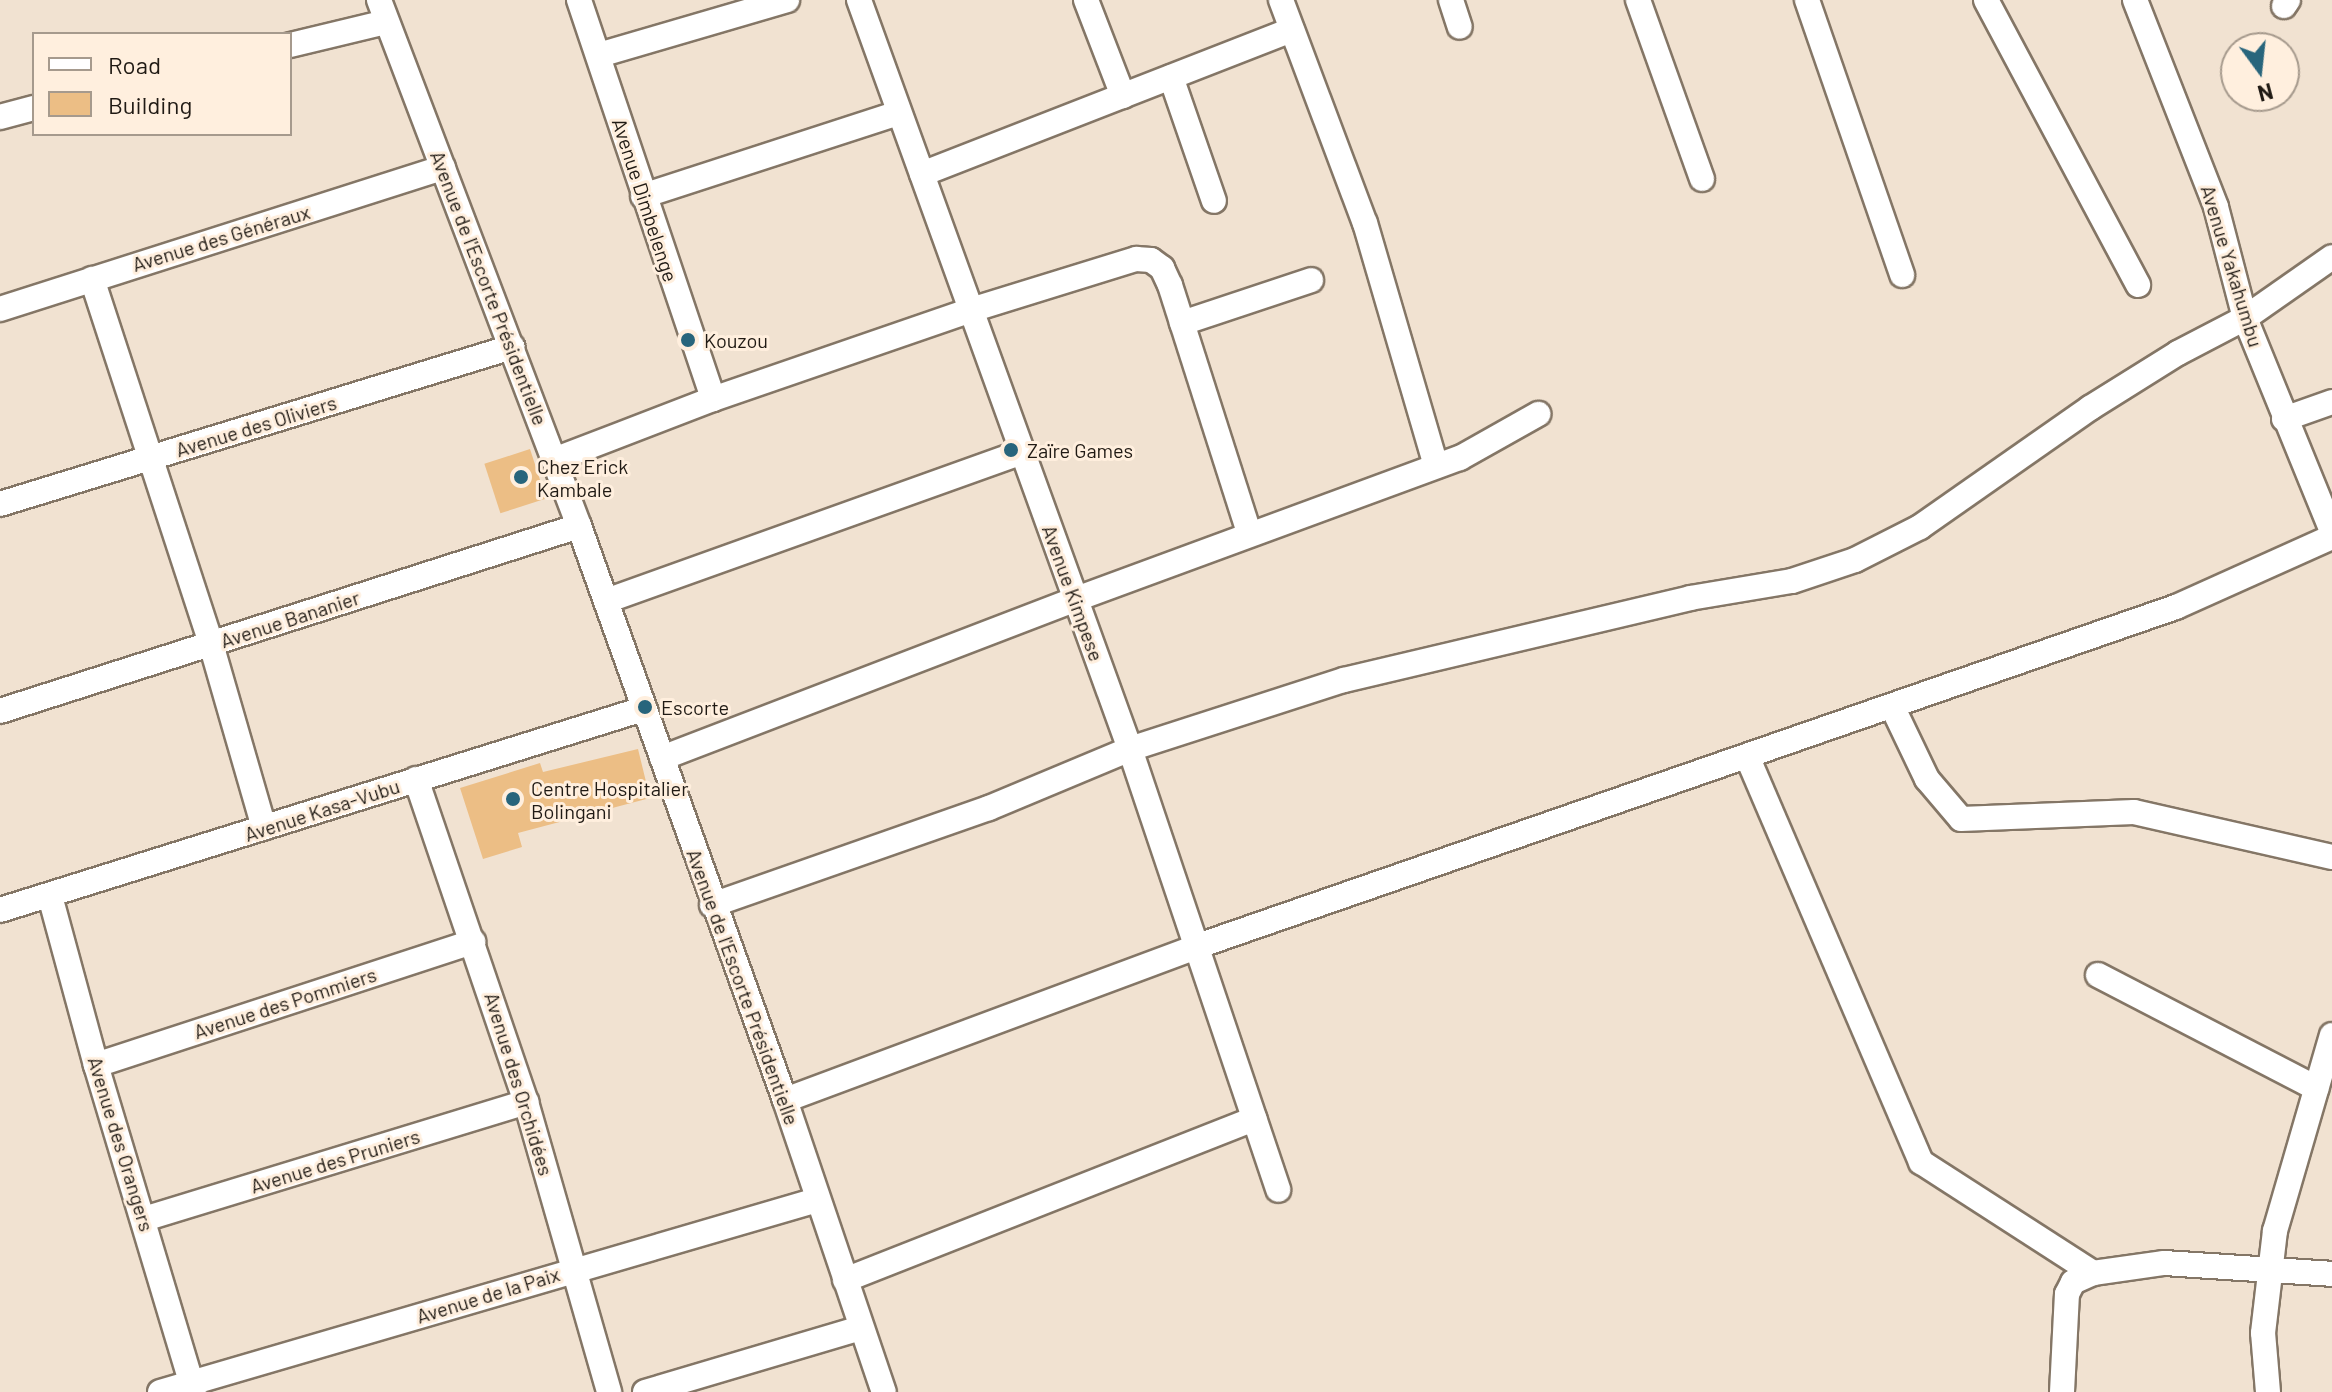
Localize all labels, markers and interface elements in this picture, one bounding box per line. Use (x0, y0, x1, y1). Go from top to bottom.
legend (32, 32, 292, 136)
north arrow (2220, 32, 2300, 112)
text: Road (108, 50, 161, 79)
text: N (2255, 79, 2276, 108)
text: Building (108, 90, 192, 119)
street label: Avenue Dimbelenge (607, 115, 683, 285)
street label: Avenue de l'Escorte Présidentielle (425, 147, 553, 429)
street label: Avenue Yakahumbu (2196, 182, 2268, 350)
street label: Avenue des Généraux (129, 200, 313, 276)
place label: Kouzou (704, 328, 768, 352)
marker: Kouzou (679, 331, 697, 349)
street label: Avenue des Oliviers (173, 390, 339, 462)
place label: Zaïre Games (1027, 438, 1133, 462)
marker: Zaïre Games (1002, 441, 1020, 459)
place label: Chez Erick Kambale (537, 454, 628, 501)
marker: Chez Erick Kambale (512, 468, 530, 486)
street label: Avenue Kimpese (1037, 522, 1109, 664)
street label: Avenue Bananier (217, 585, 363, 653)
place label: Escorte (661, 695, 729, 719)
marker: Escorte (636, 698, 654, 716)
street label: Avenue Kasa-Vubu (241, 774, 403, 846)
place label: Centre Hospitalier Bolingani (531, 776, 689, 823)
marker: Centre Hospitalier Bolingani (502, 788, 524, 810)
street label: Avenue de l'Escorte Présidentielle (682, 846, 804, 1128)
street label: Avenue des Pommiers (191, 962, 379, 1044)
street label: Avenue des Orchidées (480, 990, 558, 1178)
street label: Avenue des Orangers (83, 1054, 159, 1234)
street label: Avenue des Pruniers (247, 1124, 423, 1198)
street label: Avenue de la Paix (413, 1262, 563, 1328)

